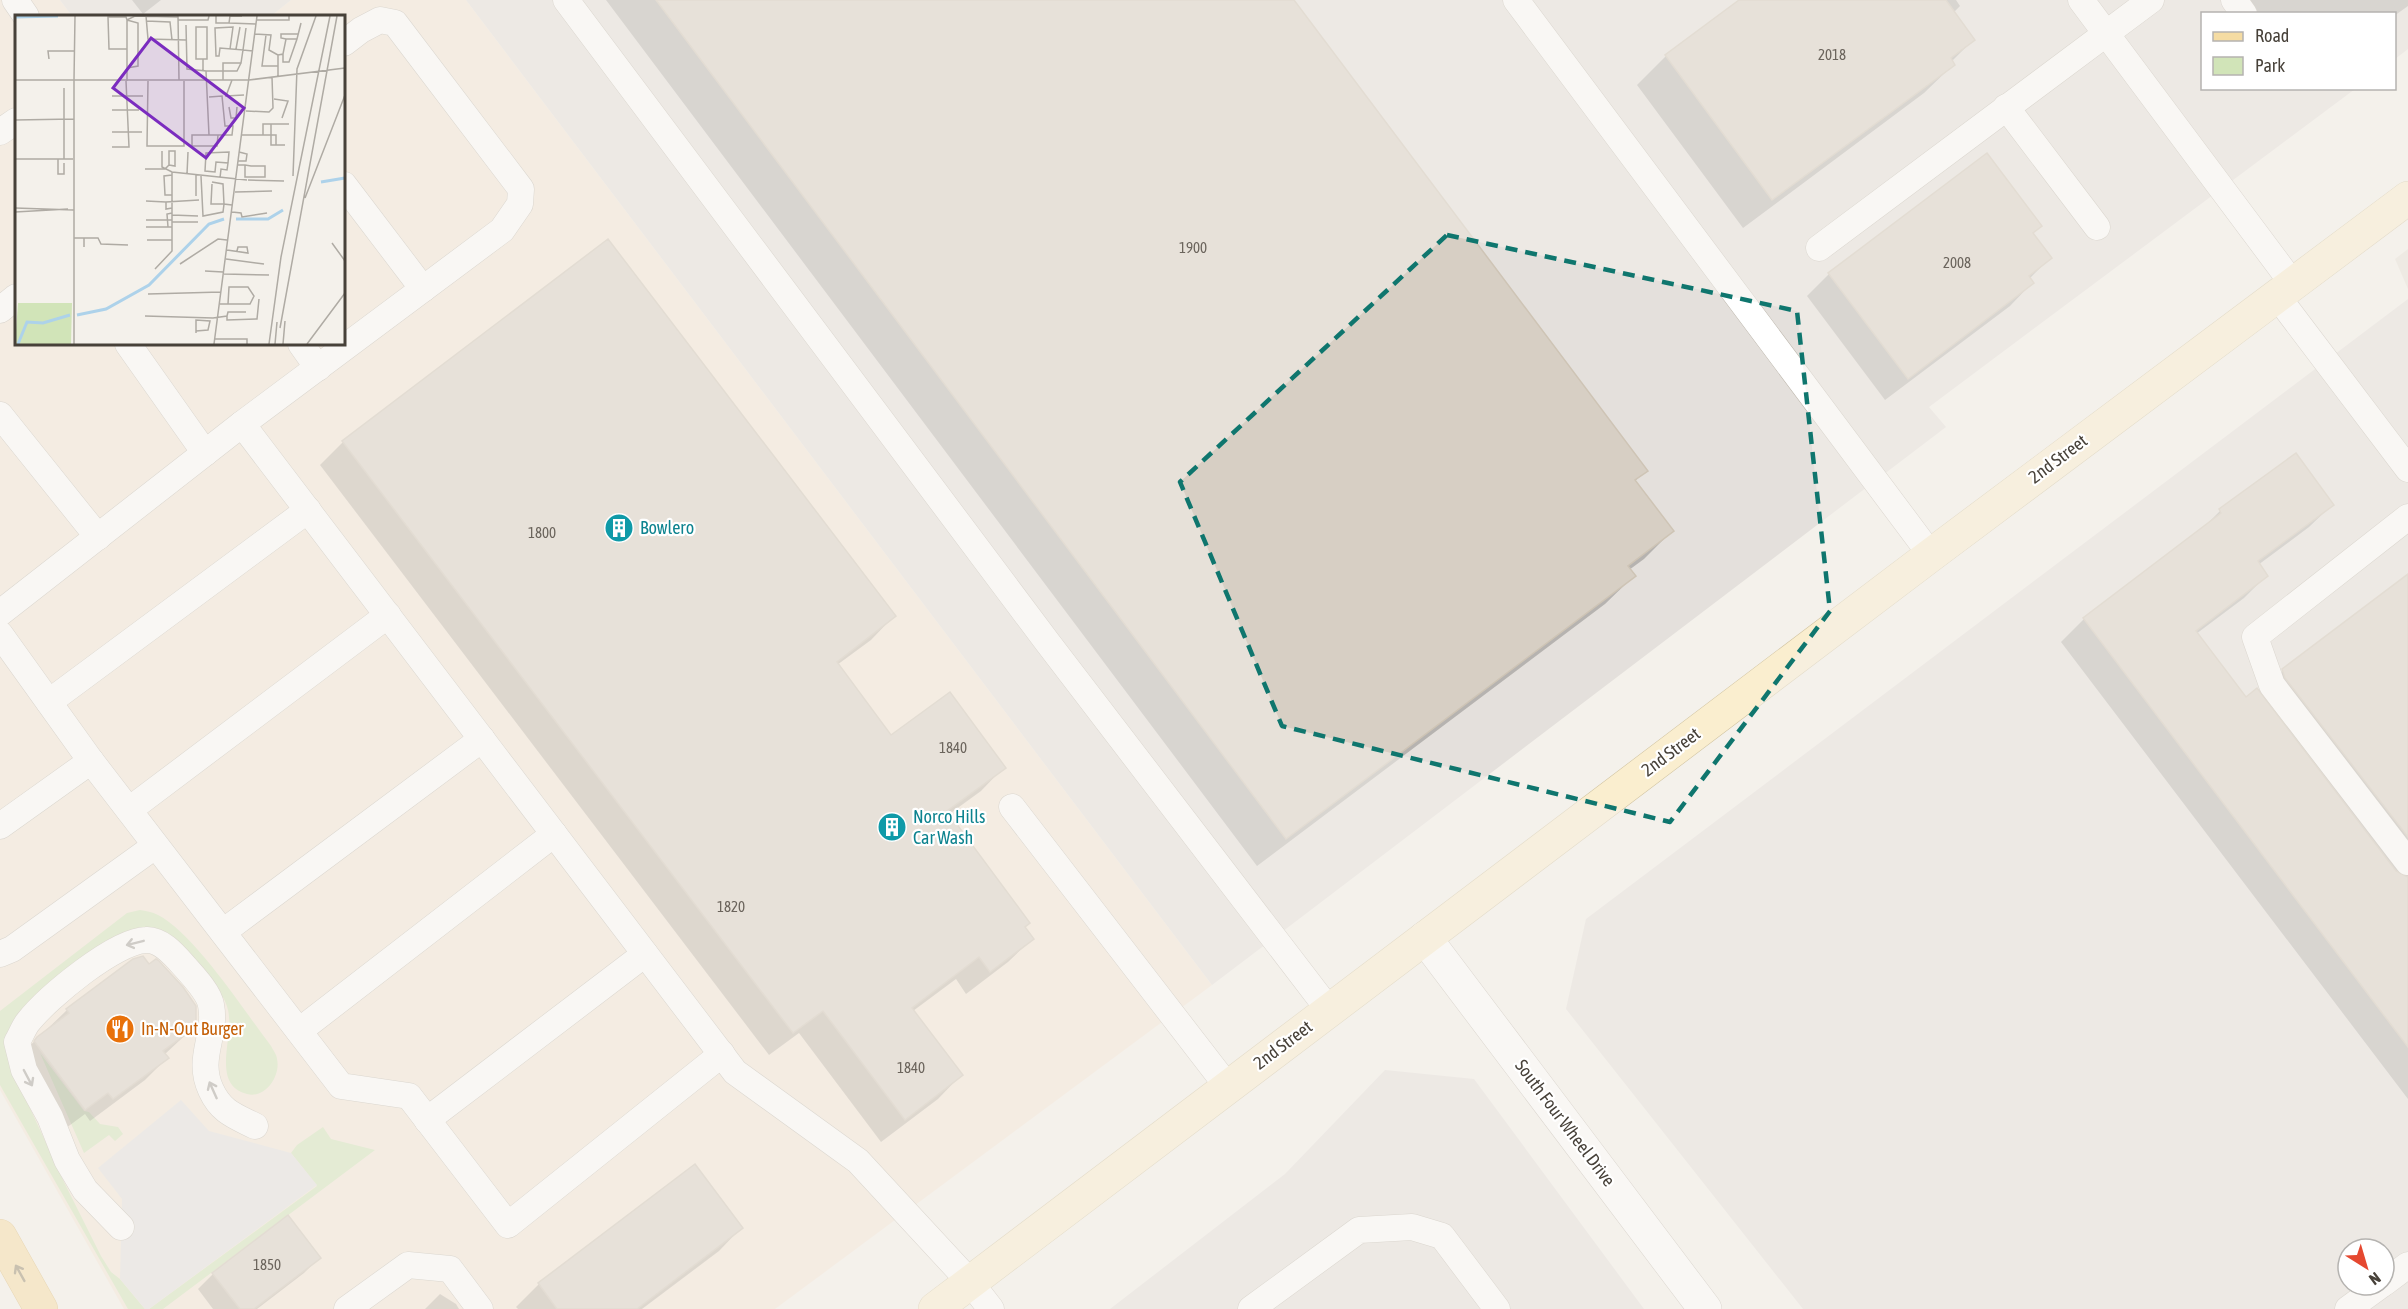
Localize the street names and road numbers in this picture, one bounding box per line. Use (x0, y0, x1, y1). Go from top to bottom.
street label: 2nd Street (2024, 430, 2091, 487)
street label: 2nd Street (1637, 723, 1704, 780)
street label: 2nd Street (1249, 1016, 1316, 1073)
street label: South Four Wheel Drive (1511, 1055, 1620, 1190)

